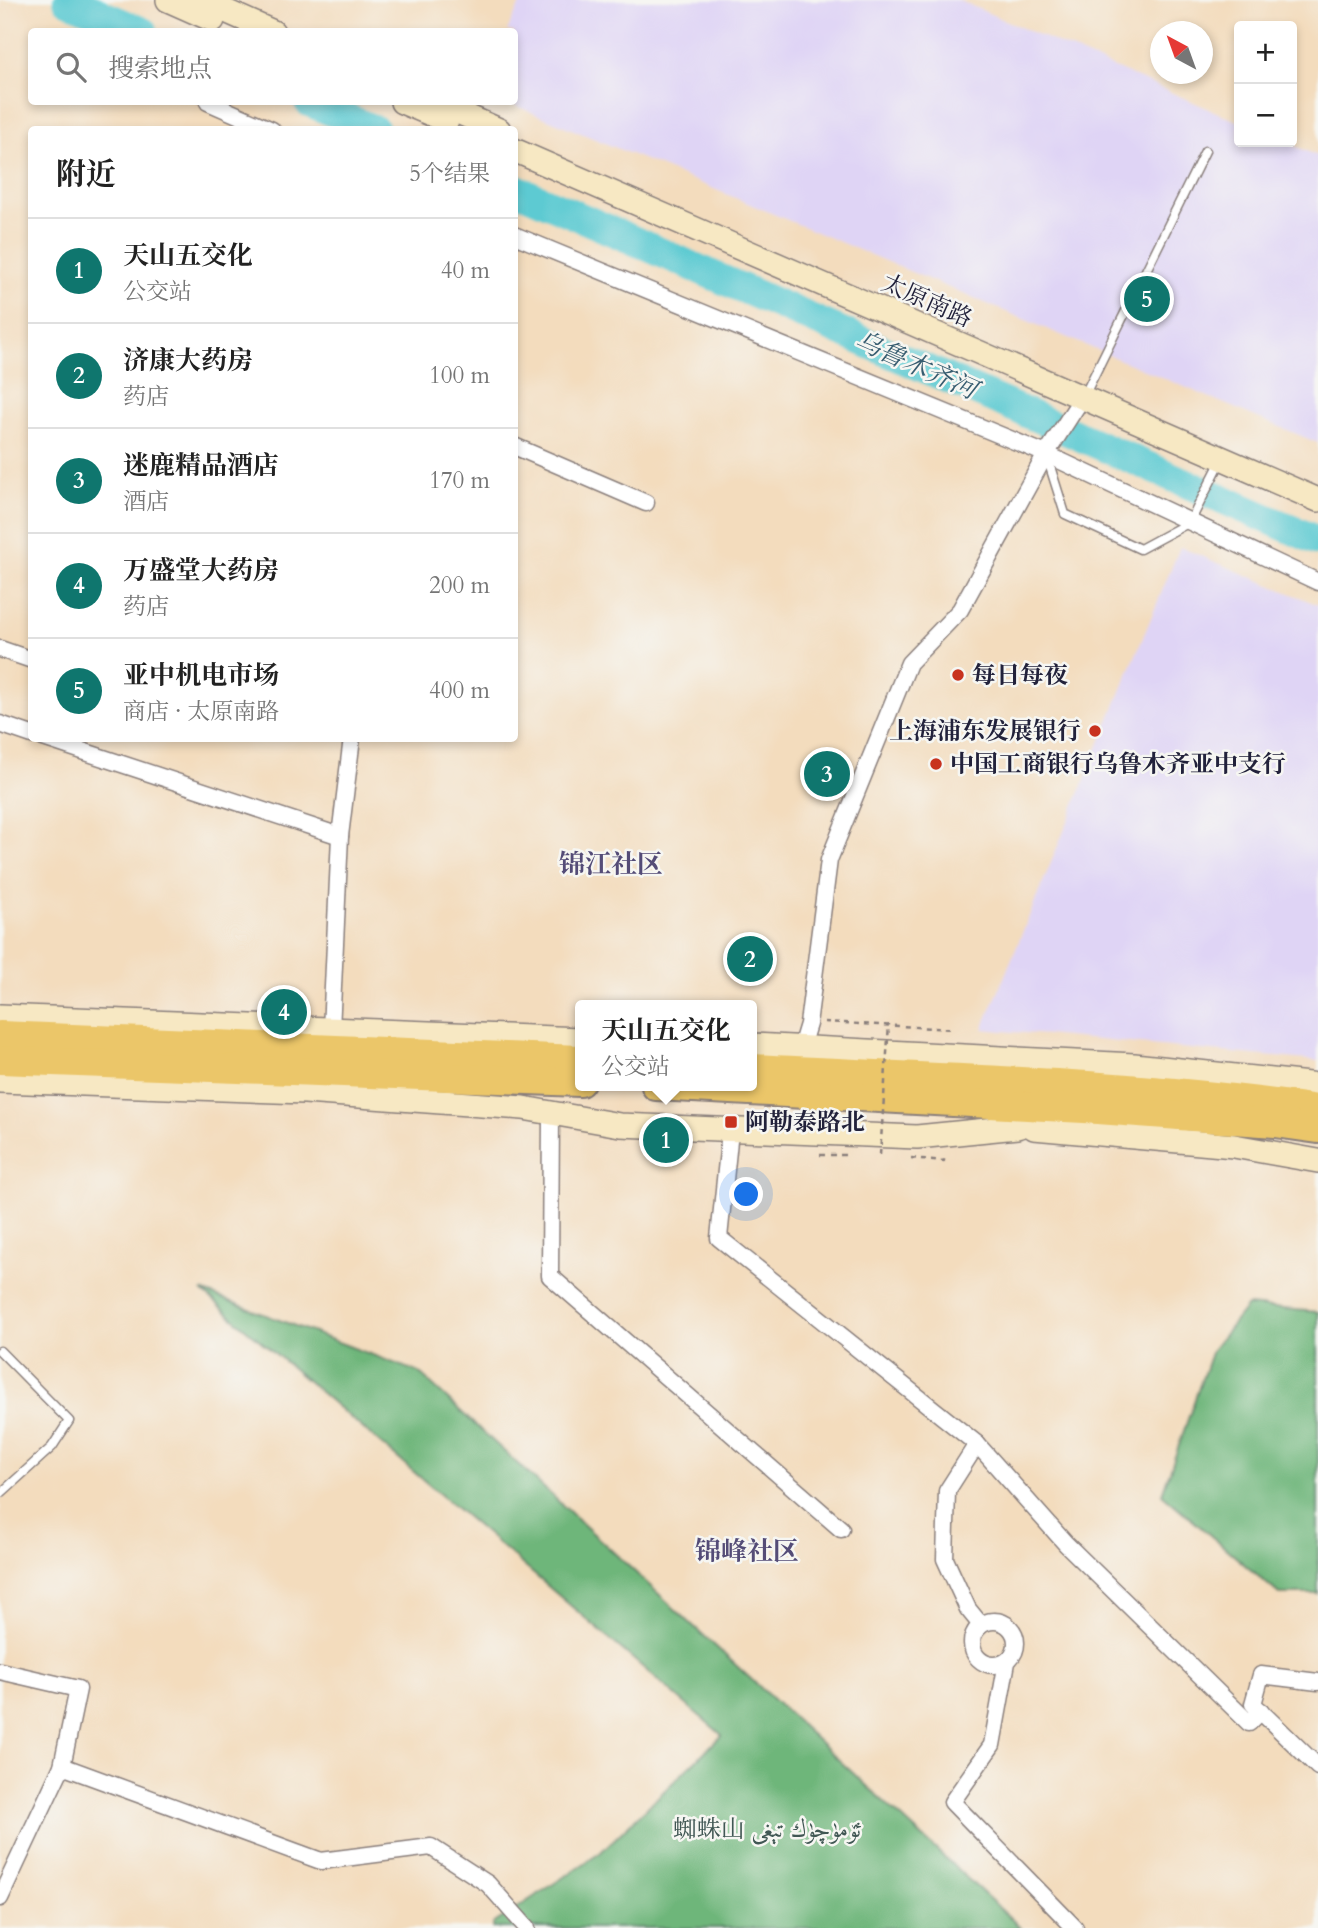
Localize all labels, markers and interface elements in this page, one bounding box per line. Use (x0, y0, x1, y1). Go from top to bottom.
north arrow (1150, 21, 1213, 84)
map controls (1234, 21, 1297, 147)
button: + (1234, 21, 1297, 84)
search box (28, 28, 518, 105)
icon: search (52, 48, 90, 86)
text: 搜索地点 (108, 51, 212, 86)
button: − (1234, 84, 1297, 147)
text: 附近 (56, 154, 116, 195)
text: 5个结果 (409, 158, 490, 189)
text: 天山五交化 (123, 238, 253, 273)
text: 1 (73, 255, 85, 286)
text: 40 m (441, 255, 490, 286)
street label: 太原南路 (876, 266, 978, 336)
pin: 5 (1124, 273, 1170, 325)
text: 公交站 (123, 276, 192, 307)
water label: 乌鲁木齐河 (849, 323, 986, 409)
text: 济康大药房 (123, 343, 253, 378)
text: 2 (73, 360, 85, 391)
text: 100 m (429, 360, 490, 391)
text: 药店 (123, 381, 169, 412)
text: 迷鹿精品酒店 (123, 448, 279, 483)
text: 3 (73, 465, 85, 496)
text: 170 m (429, 465, 490, 496)
text: 酒店 (123, 486, 169, 517)
text: 万盛堂大药房 (123, 553, 279, 588)
text: 4 (73, 570, 85, 601)
text: 200 m (429, 570, 490, 601)
text: 药店 (123, 591, 169, 622)
text: 亚中机电市场 (123, 658, 279, 693)
place label: 每日每夜 (972, 659, 1068, 692)
marker: 每日每夜 (950, 667, 966, 683)
text: 5 (73, 675, 85, 706)
text: 400 m (429, 675, 490, 706)
text: 商店 · 太原南路 (123, 696, 279, 727)
place label: 上海浦东发展银行 (889, 715, 1081, 748)
marker: 上海浦东发展银行 (1087, 723, 1103, 739)
pin: 3 (804, 748, 850, 800)
place label: 中国工商银行乌鲁木齐亚中支行 (950, 748, 1286, 781)
marker: 中国工商银行乌鲁木齐亚中支行 (928, 756, 944, 772)
district label: 锦江社区 (559, 847, 663, 882)
pin: 2 (727, 933, 773, 985)
pin: 4 (261, 986, 307, 1038)
popup (575, 1000, 757, 1091)
text: 天山五交化 (601, 1013, 731, 1048)
text: 公交站 (601, 1051, 670, 1082)
place label: 阿勒泰路北 (745, 1106, 865, 1139)
pin: 1 (643, 1114, 689, 1166)
marker: 阿勒泰路北 (723, 1114, 739, 1130)
your location (729, 1177, 763, 1211)
district label: 锦峰社区 (695, 1534, 799, 1569)
park label: 蜘蛛山 ئۆمۈچۈك تېغى (673, 1813, 861, 1846)

